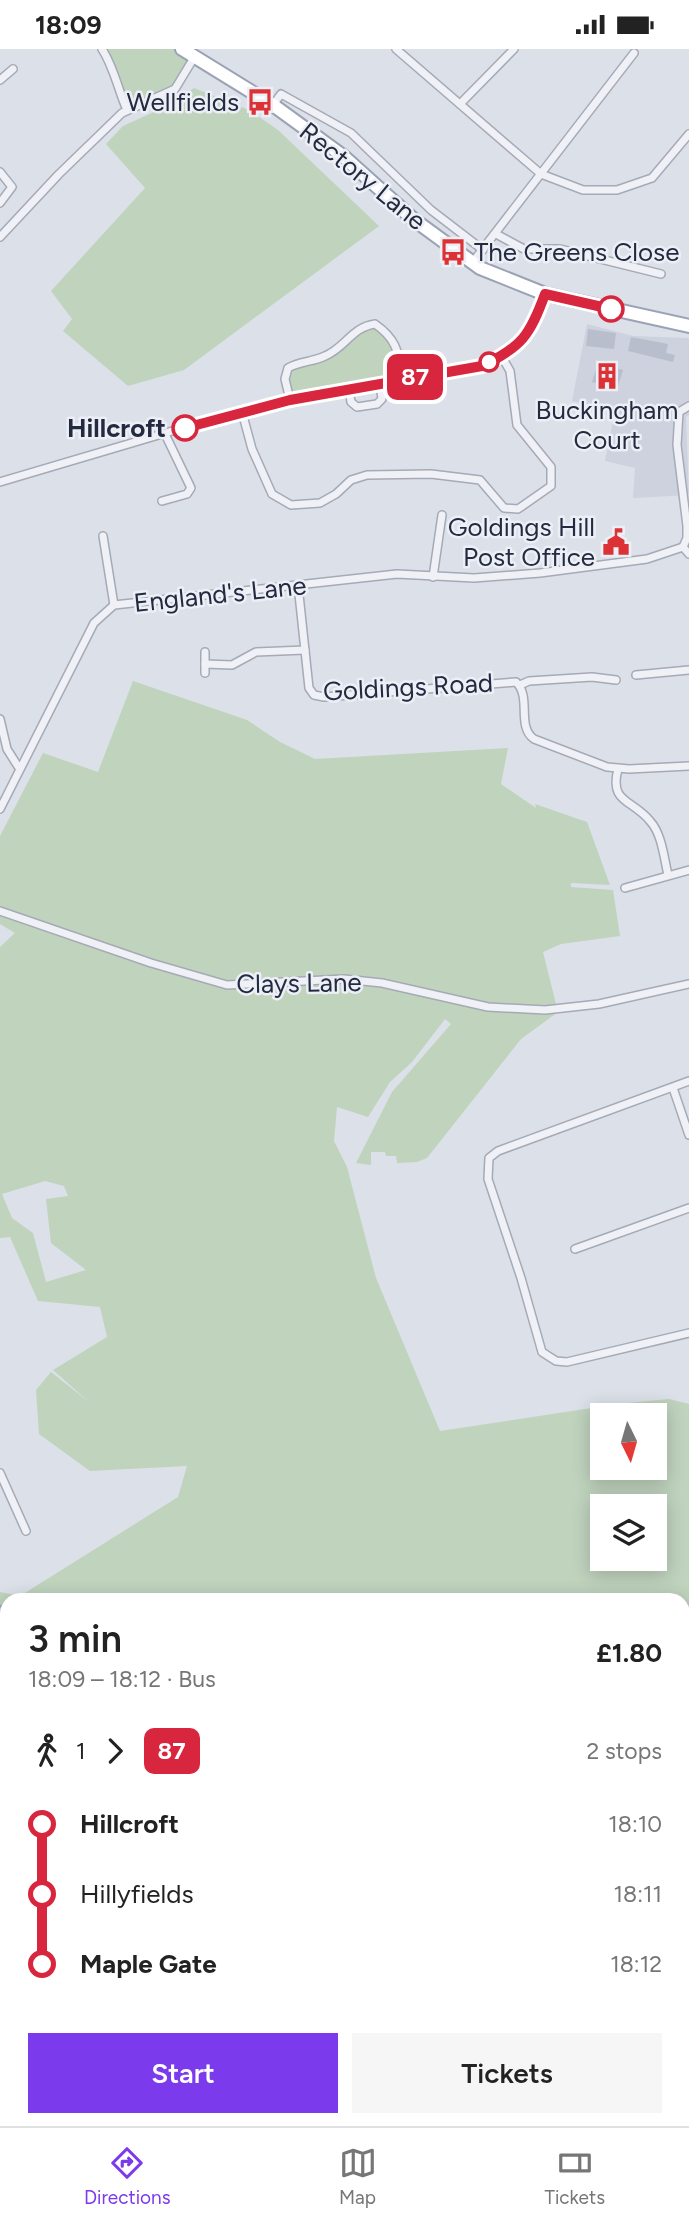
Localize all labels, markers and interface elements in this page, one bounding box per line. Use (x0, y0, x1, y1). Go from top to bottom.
text: 18:09 (35, 9, 102, 41)
place label: Wellfields (127, 86, 239, 118)
bus stop icon: Wellfields (245, 87, 275, 117)
street label: Rectory Lane (293, 115, 433, 237)
place label: The Greens Close (474, 236, 679, 268)
bus stop icon: The Greens Close (438, 237, 468, 267)
unlabelled marker (598, 296, 624, 322)
unlabelled marker (479, 352, 499, 372)
line badge: 87 (384, 354, 446, 400)
building icon: Buckingham Court (592, 361, 622, 391)
text: 87 (401, 362, 429, 391)
place label: Buckingham Court (536, 394, 678, 456)
place label: Hillcroft (67, 412, 166, 444)
marker: Hillcroft (172, 415, 198, 441)
place label: Goldings Hill Post Office (448, 511, 595, 573)
public building icon: Goldings Hill Post Office (601, 527, 631, 557)
street label: England's Lane (132, 569, 308, 619)
street label: Goldings Road (322, 667, 494, 707)
street label: Clays Lane (236, 966, 362, 1000)
north arrow (590, 1403, 667, 1481)
map controls (590, 1403, 667, 1571)
button: layers (590, 1494, 667, 1571)
text: 3 min (28, 1616, 122, 1662)
text: £1.80 (596, 1637, 662, 1669)
text: 18:09 – 18:12 · Bus (28, 1665, 216, 1693)
icon: walk (28, 1732, 66, 1770)
icon: forward (96, 1732, 134, 1770)
text: 87 (158, 1736, 186, 1765)
text: 1 (76, 1737, 86, 1765)
text: 2 stops (586, 1737, 662, 1765)
text: Hillcroft (80, 1808, 179, 1840)
text: 18:10 (608, 1810, 662, 1838)
text: Hillyfields (80, 1878, 194, 1910)
text: 18:11 (614, 1880, 662, 1908)
text: Maple Gate (80, 1948, 217, 1980)
text: 18:12 (610, 1950, 662, 1978)
button: Start (28, 2033, 338, 2113)
button: Tickets (352, 2033, 662, 2113)
tab: Directions (84, 2144, 171, 2209)
tab: Map (339, 2144, 377, 2209)
tab: Tickets (544, 2144, 605, 2209)

